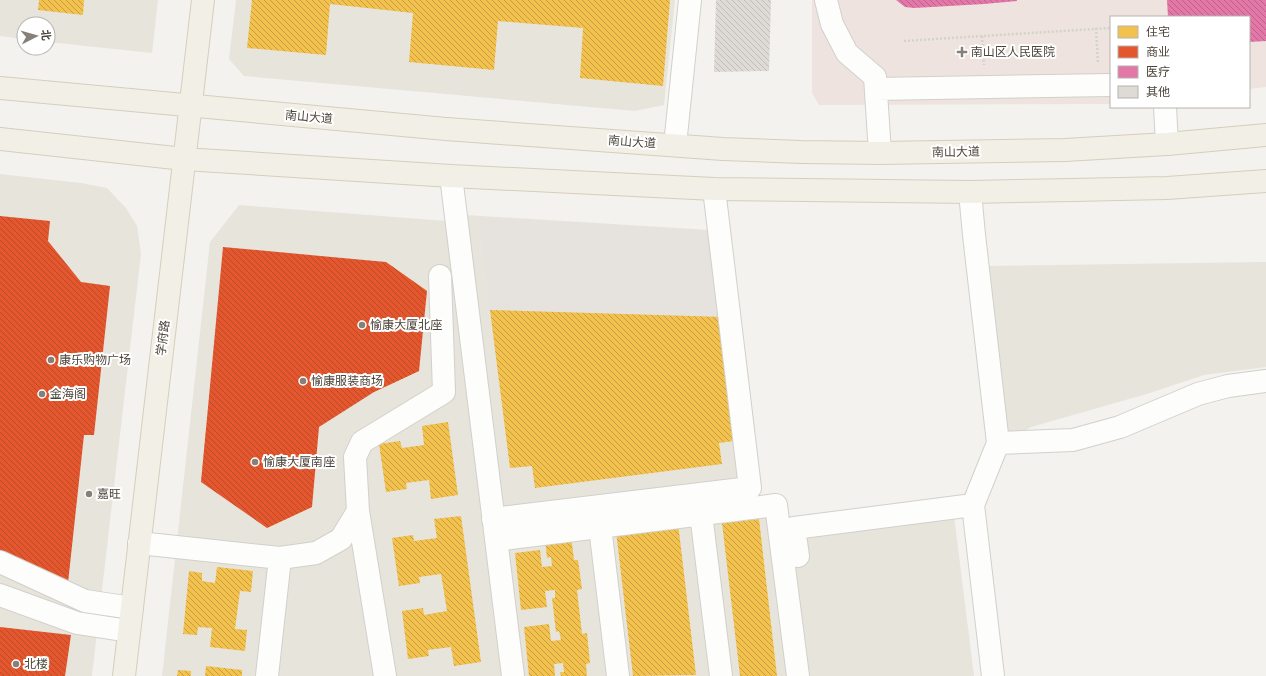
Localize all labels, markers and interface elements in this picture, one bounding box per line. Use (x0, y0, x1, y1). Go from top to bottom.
north arrow (16, 16, 56, 56)
legend (1110, 16, 1250, 108)
text: 住宅 (1146, 25, 1170, 39)
text: 北 (38, 29, 52, 41)
place label: 南山区人民医院 (971, 45, 1055, 59)
text: 商业 (1146, 45, 1170, 59)
marker: 南山区人民医院 (956, 46, 968, 58)
text: 医疗 (1146, 65, 1170, 79)
text: 其他 (1146, 85, 1170, 99)
street label: 南山大道 (284, 108, 334, 126)
street label: 南山大道 (608, 133, 656, 151)
street label: 南山大道 (932, 145, 980, 159)
place label: 愉康大厦北座 (370, 318, 442, 332)
street label: 学府路 (154, 319, 172, 357)
marker: 愉康大厦北座 (357, 320, 367, 330)
place label: 康乐购物广场 (59, 353, 131, 367)
marker: 康乐购物广场 (46, 355, 56, 365)
place label: 愉康服装商场 (311, 374, 383, 388)
marker: 愉康服装商场 (298, 376, 308, 386)
place label: 金海阁 (50, 387, 86, 401)
marker: 金海阁 (37, 389, 47, 399)
place label: 愉康大厦南座 (263, 455, 335, 469)
marker: 愉康大厦南座 (250, 457, 260, 467)
place label: 嘉旺 (97, 487, 121, 501)
marker: 嘉旺 (84, 489, 94, 499)
place label: 北楼 (24, 657, 48, 671)
marker: 北楼 (11, 659, 21, 669)

